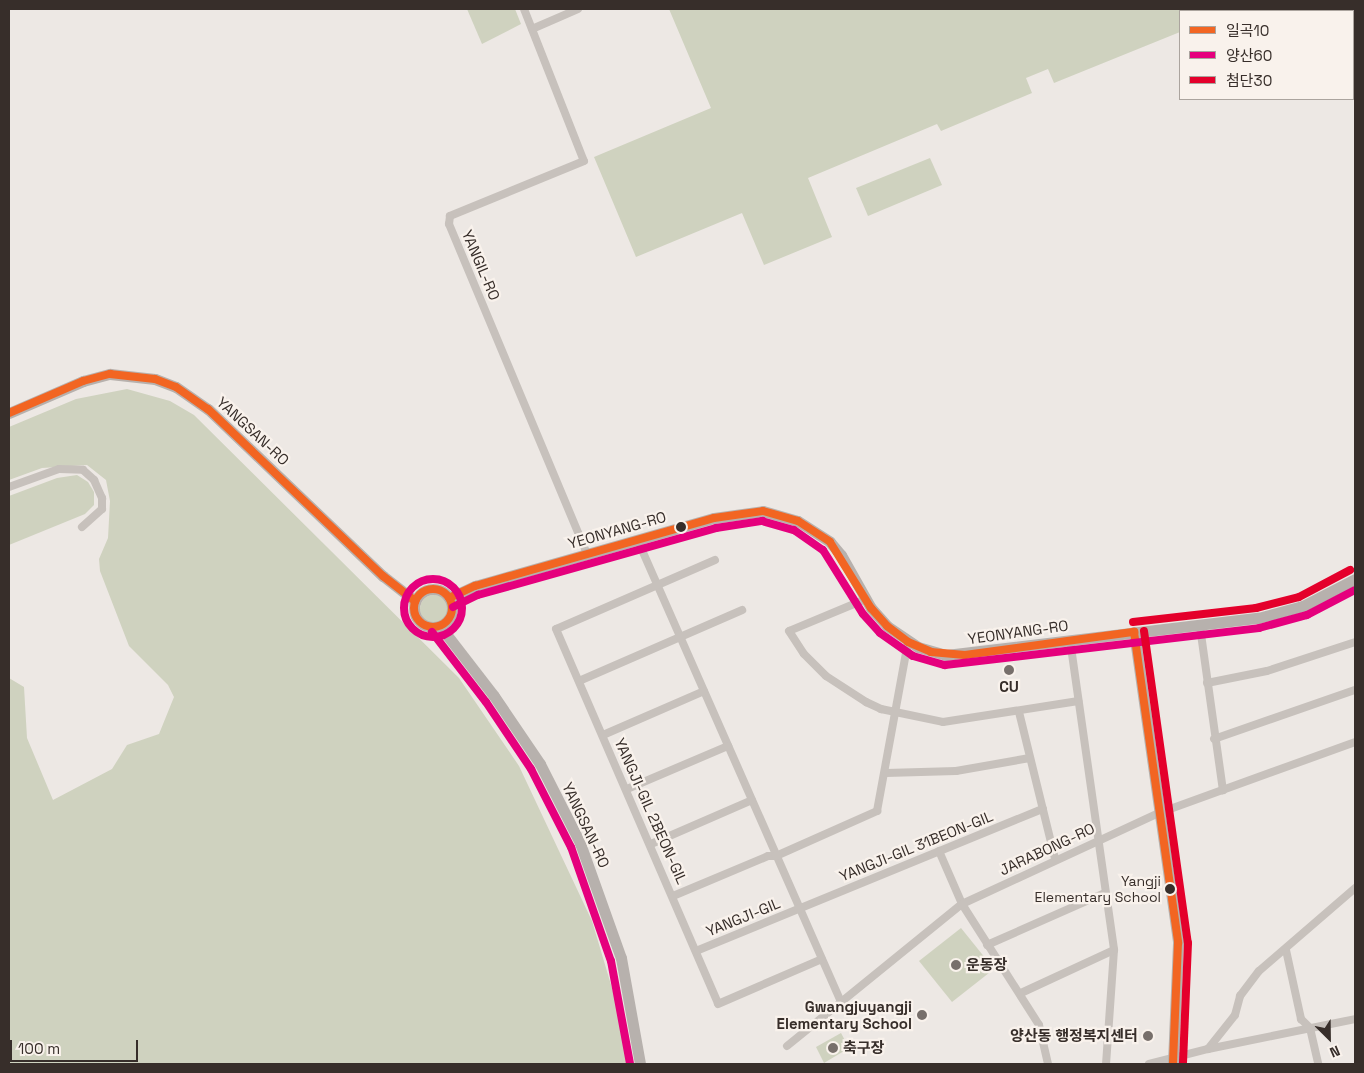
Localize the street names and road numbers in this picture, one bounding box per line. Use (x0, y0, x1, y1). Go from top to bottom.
street label: YANGIL-RO (458, 227, 504, 303)
street label: YANGSAN-RO (213, 393, 293, 469)
street label: YEONYANG-RO (566, 507, 668, 553)
street label: YEONYANG-RO (967, 616, 1069, 648)
street label: YANGJI-GIL 2BEON-GIL (611, 735, 691, 887)
street label: YANGSAN-RO (558, 779, 614, 871)
street label: YANGJI-GIL 31BEON-GIL (836, 807, 996, 885)
street label: JARABONG-RO (997, 819, 1097, 879)
street label: YANGJI-GIL (703, 894, 783, 940)

